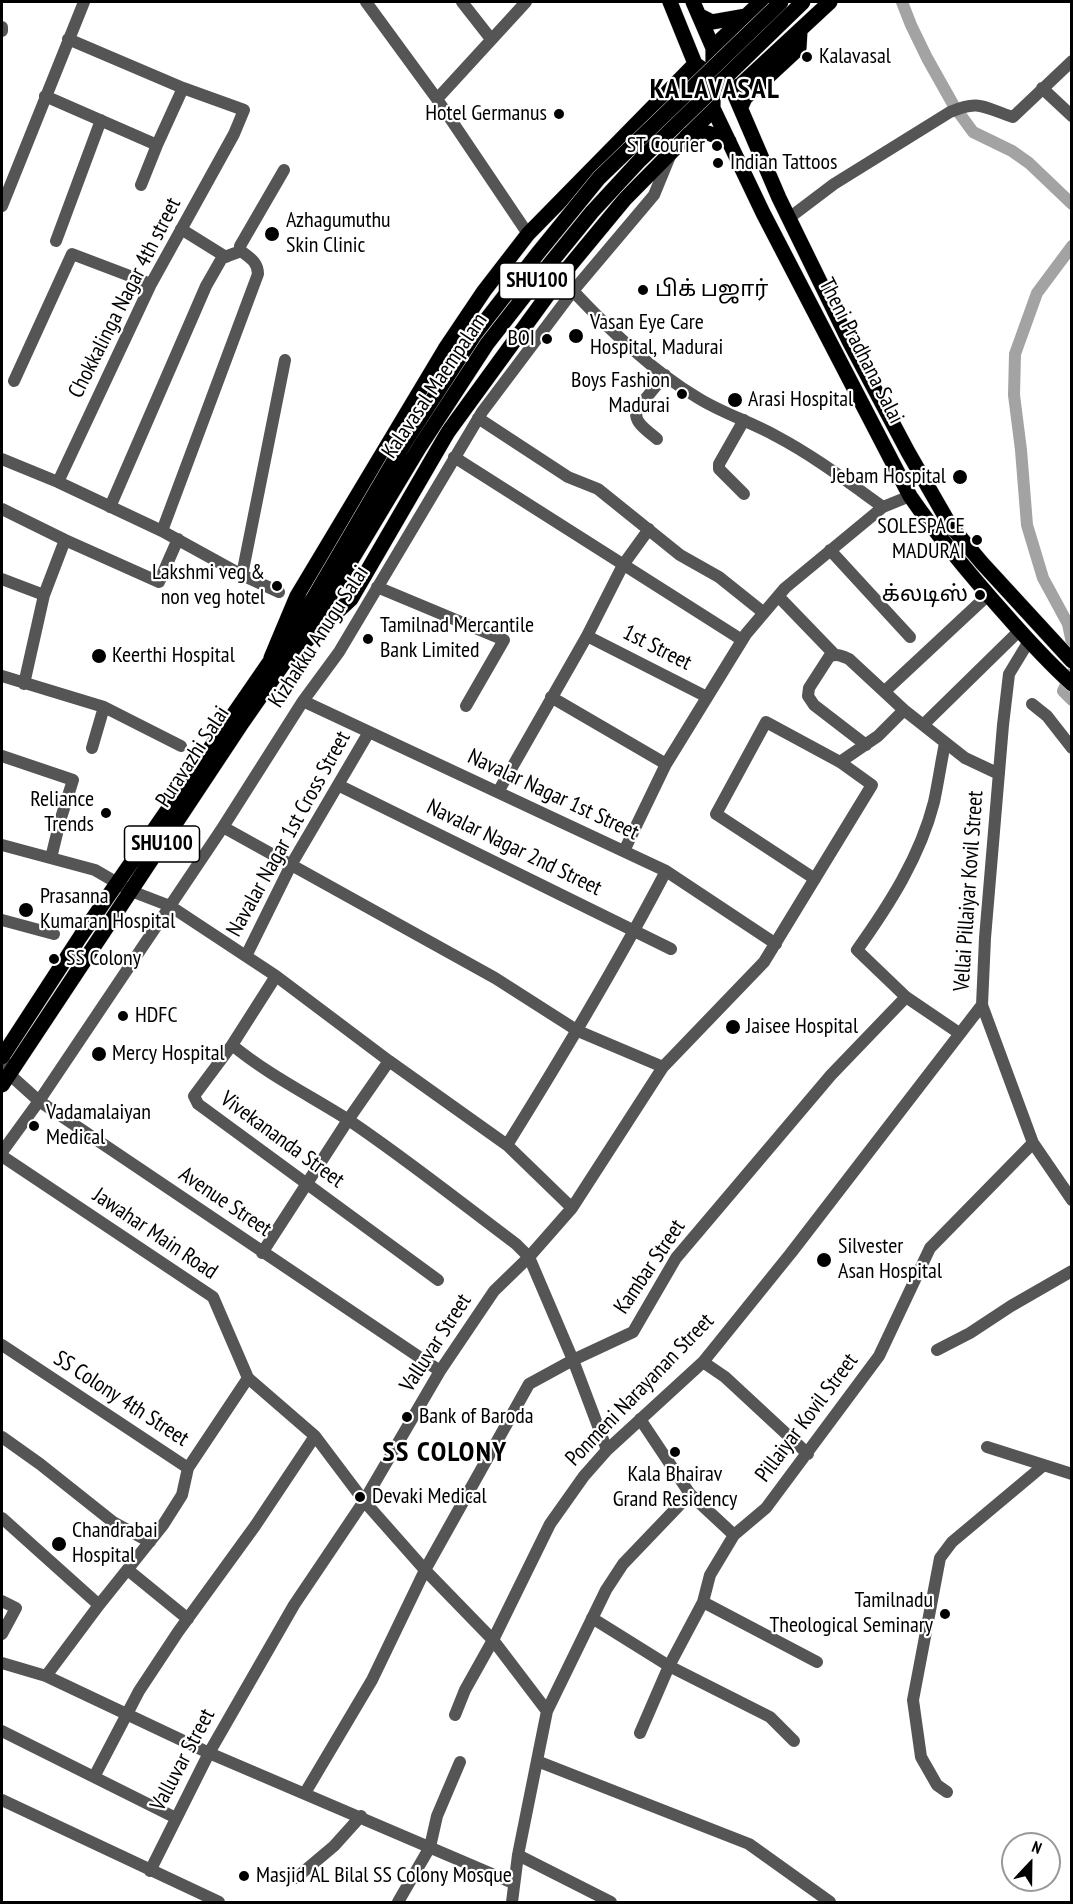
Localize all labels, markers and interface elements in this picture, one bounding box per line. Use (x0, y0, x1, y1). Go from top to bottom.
place label: Kalavasal (819, 44, 891, 70)
marker: Kalavasal (800, 50, 814, 64)
district label: KALAVASAL (650, 73, 780, 107)
place label: Hotel Germanus (425, 101, 547, 127)
marker: Hotel Germanus (552, 107, 566, 121)
place label: ST Courier (627, 133, 705, 159)
marker: ST Courier (710, 139, 724, 153)
place label: Indian Tattoos (730, 150, 837, 176)
marker: Indian Tattoos (711, 156, 725, 170)
street label: Chokkalinga Nagar 4th street (63, 193, 187, 403)
place label: Azhagumuthu Skin Clinic (286, 208, 391, 260)
marker: Azhagumuthu Skin Clinic (263, 225, 281, 243)
road number: SHU100 (500, 263, 574, 299)
street label: Theni Pradhana Salai (813, 274, 909, 428)
place label: பிக் பஜார் (655, 277, 768, 303)
marker: பிக் பஜார் (636, 283, 650, 297)
street label: Kalavasal Maempalam (377, 308, 493, 464)
place label: Vasan Eye Care Hospital, Madurai (590, 310, 723, 362)
place label: BOI (507, 326, 535, 352)
marker: Vasan Eye Care Hospital, Madurai (567, 327, 585, 345)
marker: BOI (540, 332, 554, 346)
place label: Boys Fashion Madurai (571, 368, 670, 420)
marker: Boys Fashion Madurai (675, 387, 689, 401)
place label: Arasi Hospital (748, 387, 853, 413)
marker: Arasi Hospital (726, 391, 744, 409)
place label: Jebam Hospital (831, 464, 946, 490)
marker: Jebam Hospital (951, 468, 969, 486)
place label: SOLESPACE MADURAI (877, 514, 965, 566)
marker: SOLESPACE MADURAI (970, 533, 984, 547)
place label: Lakshmi veg & non veg hotel (152, 560, 265, 612)
street label: Kizhakku Anugu Salai (263, 561, 375, 713)
marker: Lakshmi veg & non veg hotel (270, 579, 284, 593)
place label: க்லடிஸ் (882, 582, 968, 608)
marker: க்லடிஸ் (973, 588, 987, 602)
place label: Tamilnad Mercantile Bank Limited (380, 613, 534, 664)
street label: 1st Street (618, 620, 696, 676)
marker: Tamilnad Mercantile Bank Limited (361, 632, 375, 646)
place label: Keerthi Hospital (112, 643, 235, 669)
marker: Keerthi Hospital (90, 647, 108, 665)
street label: Puravazhi Salai (151, 702, 235, 812)
street label: Navalar Nagar 1st Cross Street (222, 727, 356, 941)
street label: Navalar Nagar 1st Street (463, 744, 643, 846)
place label: Reliance Trends (30, 787, 94, 838)
street label: Vellai Pillaiyar Kovil Street (949, 790, 989, 992)
street label: Navalar Nagar 2nd Street (422, 794, 606, 902)
marker: Reliance Trends (99, 806, 113, 820)
road number: SHU100 (124, 826, 200, 862)
place label: Prasanna Kumaran Hospital (40, 884, 175, 936)
marker: Prasanna Kumaran Hospital (17, 901, 35, 919)
place label: SS Colony (66, 946, 141, 972)
marker: SS Colony (47, 952, 61, 966)
place label: HDFC (135, 1003, 178, 1029)
marker: HDFC (116, 1009, 130, 1023)
place label: Jaisee Hospital (746, 1014, 858, 1040)
marker: Jaisee Hospital (724, 1018, 742, 1036)
place label: Mercy Hospital (112, 1041, 225, 1067)
marker: Mercy Hospital (90, 1045, 108, 1063)
street label: Vivekananda Street (215, 1086, 349, 1194)
place label: Vadamalaiyan Medical (46, 1100, 151, 1152)
marker: Vadamalaiyan Medical (27, 1119, 41, 1133)
street label: Avenue Street (174, 1161, 276, 1243)
street label: Jawahar Main Road (88, 1183, 222, 1285)
street label: Kambar Street (609, 1215, 691, 1319)
place label: Silvester Asan Hospital (838, 1234, 942, 1286)
marker: Silvester Asan Hospital (815, 1251, 833, 1269)
street label: Valluvar Street (395, 1289, 477, 1397)
street label: Ponmeni Narayanan Street (560, 1308, 720, 1472)
street label: SS Colony 4th Street (49, 1346, 193, 1452)
street label: Pillaiyar Kovil Street (750, 1348, 864, 1488)
place label: Bank of Baroda (419, 1404, 534, 1430)
marker: Bank of Baroda (400, 1410, 414, 1424)
district label: SS COLONY (382, 1436, 508, 1470)
marker: Kala Bhairav Grand Residency (668, 1445, 682, 1459)
place label: Kala Bhairav Grand Residency (613, 1462, 737, 1514)
place label: Devaki Medical (372, 1484, 487, 1510)
marker: Devaki Medical (353, 1490, 367, 1504)
place label: Chandrabai Hospital (72, 1518, 158, 1570)
marker: Chandrabai Hospital (50, 1535, 68, 1553)
place label: Tamilnadu Theological Seminary (769, 1588, 933, 1640)
marker: Tamilnadu Theological Seminary (938, 1607, 952, 1621)
street label: Valluvar Street (145, 1705, 221, 1815)
north arrow (1001, 1832, 1061, 1892)
text: N (1029, 1836, 1045, 1858)
place label: Masjid AL Bilal SS Colony Mosque (256, 1863, 512, 1889)
marker: Masjid AL Bilal SS Colony Mosque (237, 1869, 251, 1883)

